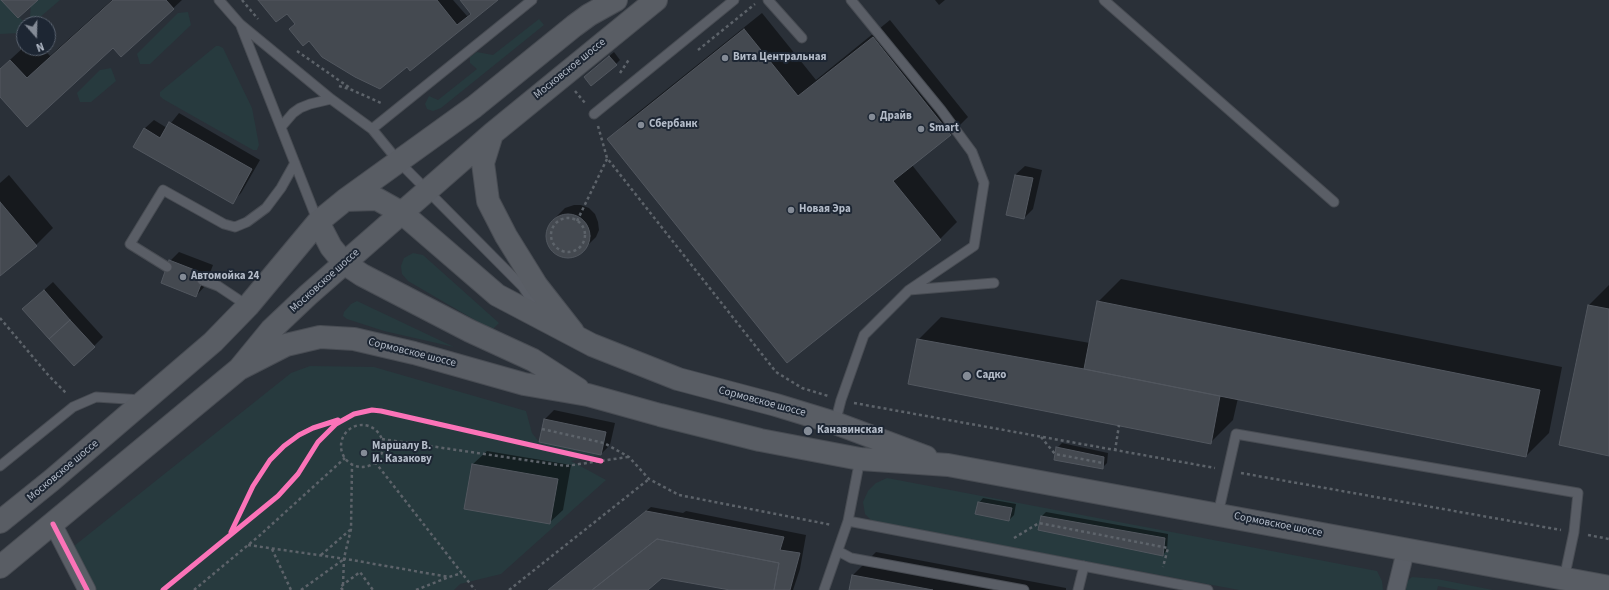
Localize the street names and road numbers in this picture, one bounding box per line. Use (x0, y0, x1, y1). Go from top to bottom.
street label: Московское шоссе (531, 36, 609, 102)
street label: Московское шоссе (288, 246, 362, 316)
street label: Сормовское шоссе (367, 336, 457, 370)
street label: Сормовское шоссе (717, 384, 807, 420)
street label: Московское шоссе (25, 437, 101, 505)
street label: Сормовское шоссе (1233, 510, 1323, 540)

